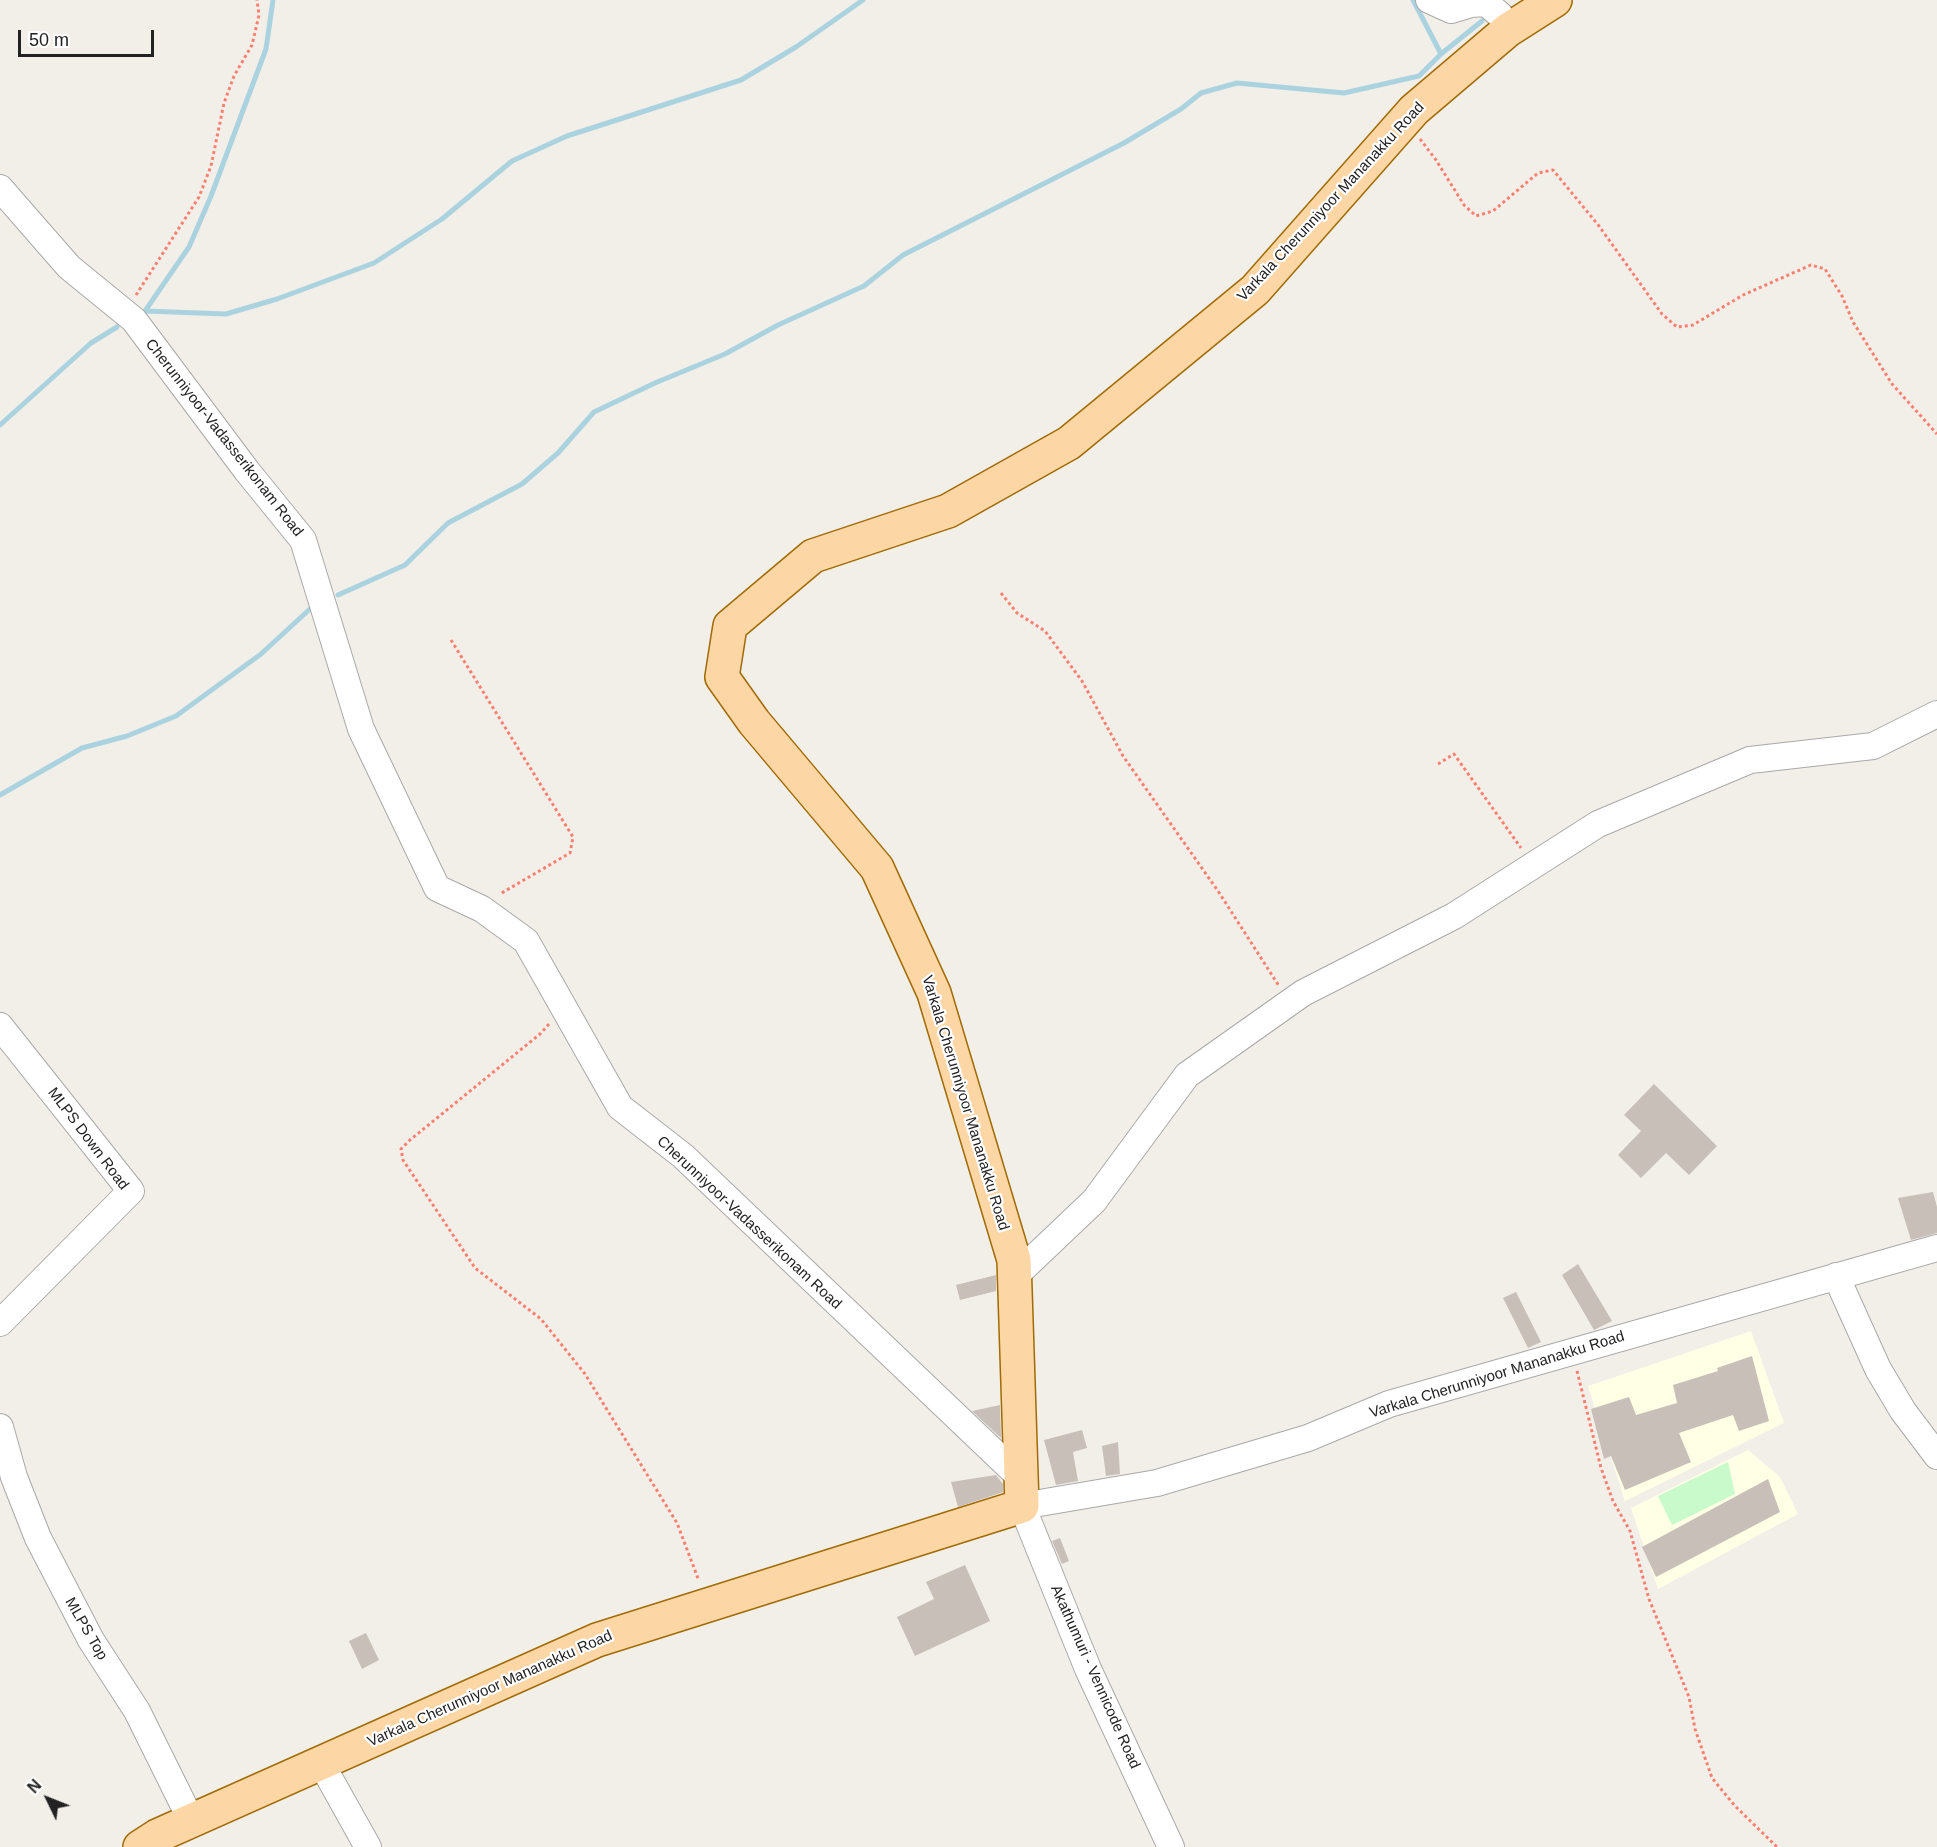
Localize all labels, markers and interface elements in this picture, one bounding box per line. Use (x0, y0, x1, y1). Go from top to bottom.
scale bar (21, 18, 158, 56)
text: 50 m (29, 30, 69, 50)
street label: Varkala Cherunniyoor Mananakku Road (1234, 99, 1428, 305)
street label: Cherunniyoor-Vadasserikonam Road (141, 336, 307, 540)
street label: Varkala Cherunniyoor Mananakku Road (918, 973, 1012, 1233)
street label: MLPS Down Road (44, 1084, 132, 1194)
street label: Cherunniyoor-Vadasserikonam Road (653, 1133, 845, 1313)
street label: Varkala Cherunniyoor Mananakku Road (1367, 1328, 1627, 1422)
street label: Akathumuri - Vennicode Road (1046, 1582, 1144, 1772)
street label: MLPS Top (61, 1595, 111, 1663)
street label: Varkala Cherunniyoor Mananakku Road (365, 1627, 615, 1751)
north arrow (18, 1769, 78, 1829)
text: N (24, 1776, 45, 1796)

